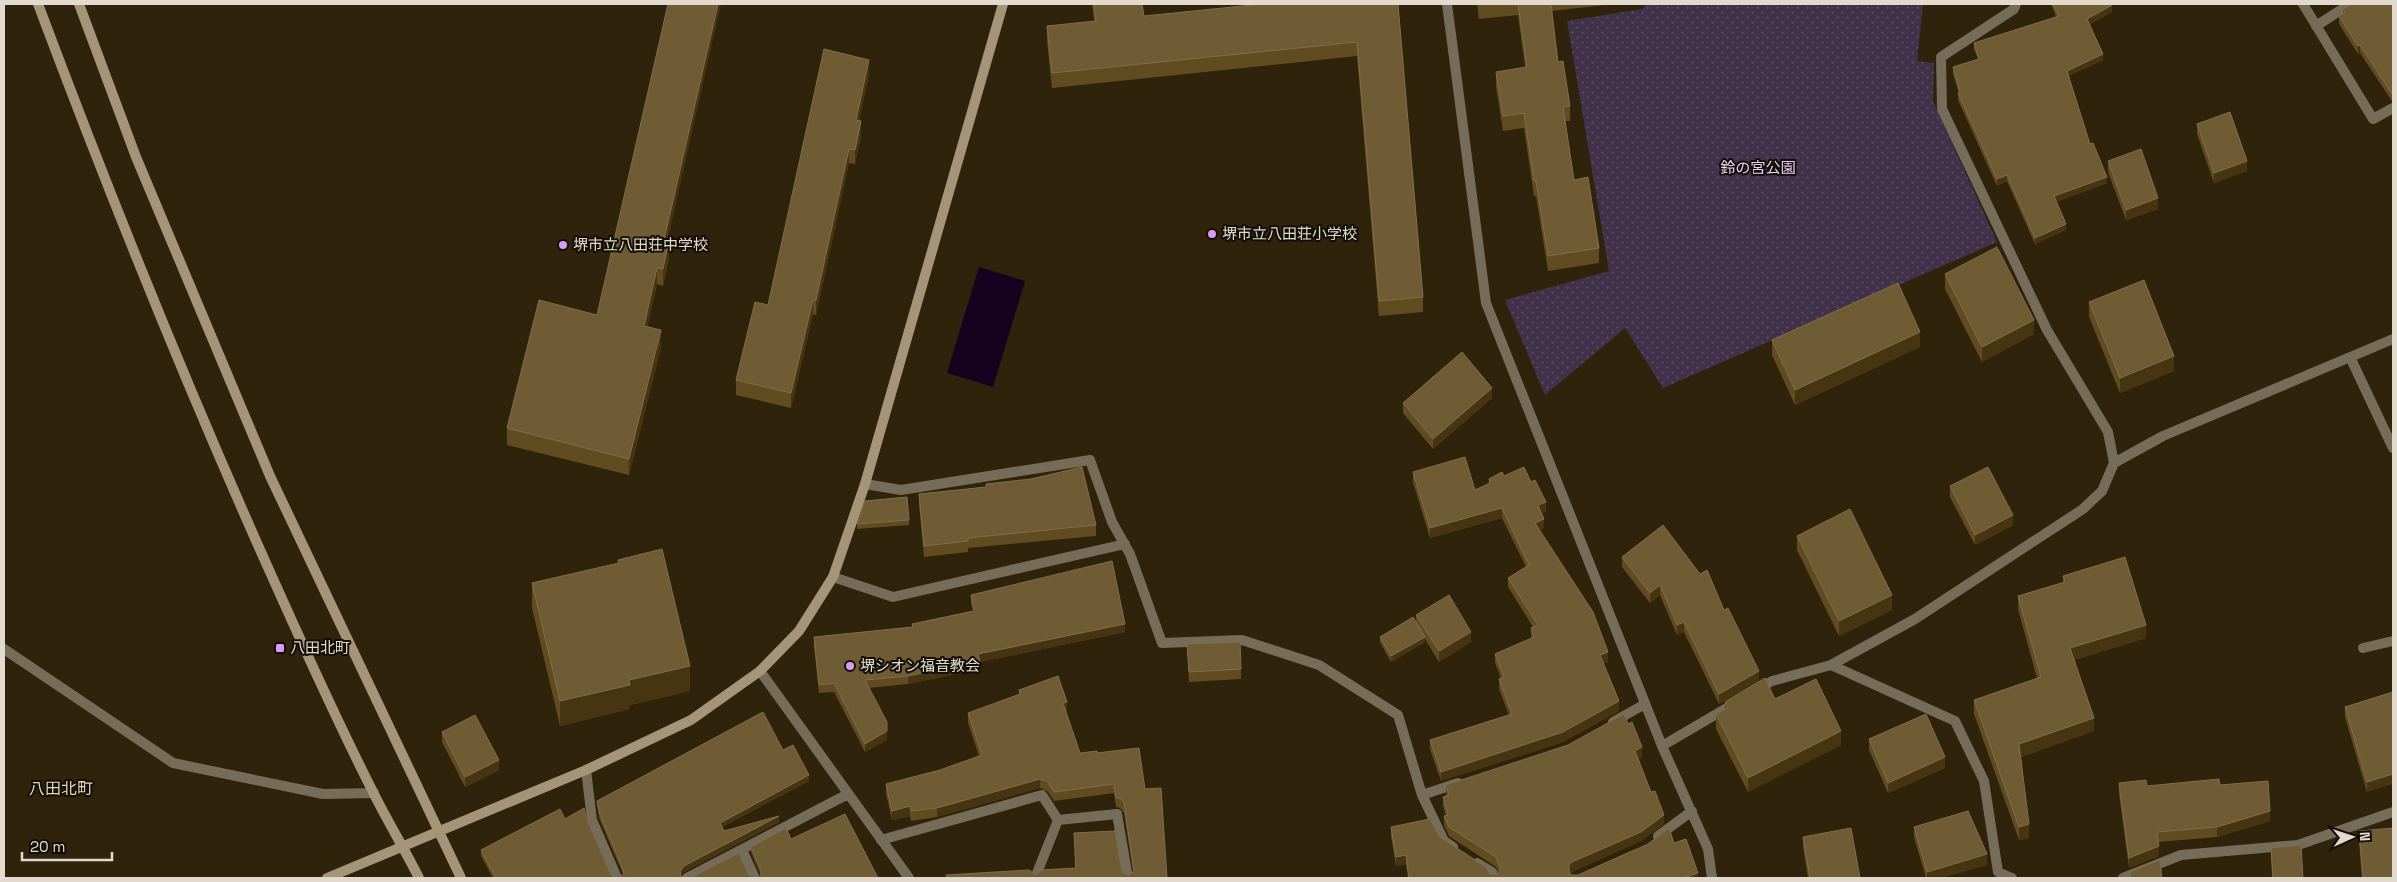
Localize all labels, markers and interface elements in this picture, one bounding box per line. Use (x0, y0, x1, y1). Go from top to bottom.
park label: 鈴の宮公園 (1720, 158, 1796, 177)
place label: 堺市立八田荘小学校 (1222, 224, 1357, 243)
marker: 堺市立八田荘小学校 (1206, 228, 1218, 240)
place label: 堺市立八田荘中学校 (573, 235, 708, 254)
marker: 堺市立八田荘中学校 (557, 239, 569, 251)
place label: 八田北町 (290, 638, 350, 657)
marker: 八田北町 (274, 642, 286, 654)
place label: 堺シオン福音教会 (860, 656, 980, 675)
marker: 堺シオン福音教会 (844, 660, 856, 672)
district label: 八田北町 (29, 778, 93, 799)
north arrow (2327, 812, 2377, 862)
scale bar (22, 830, 112, 862)
text: N (2356, 831, 2374, 841)
text: 20 m (30, 837, 65, 856)

